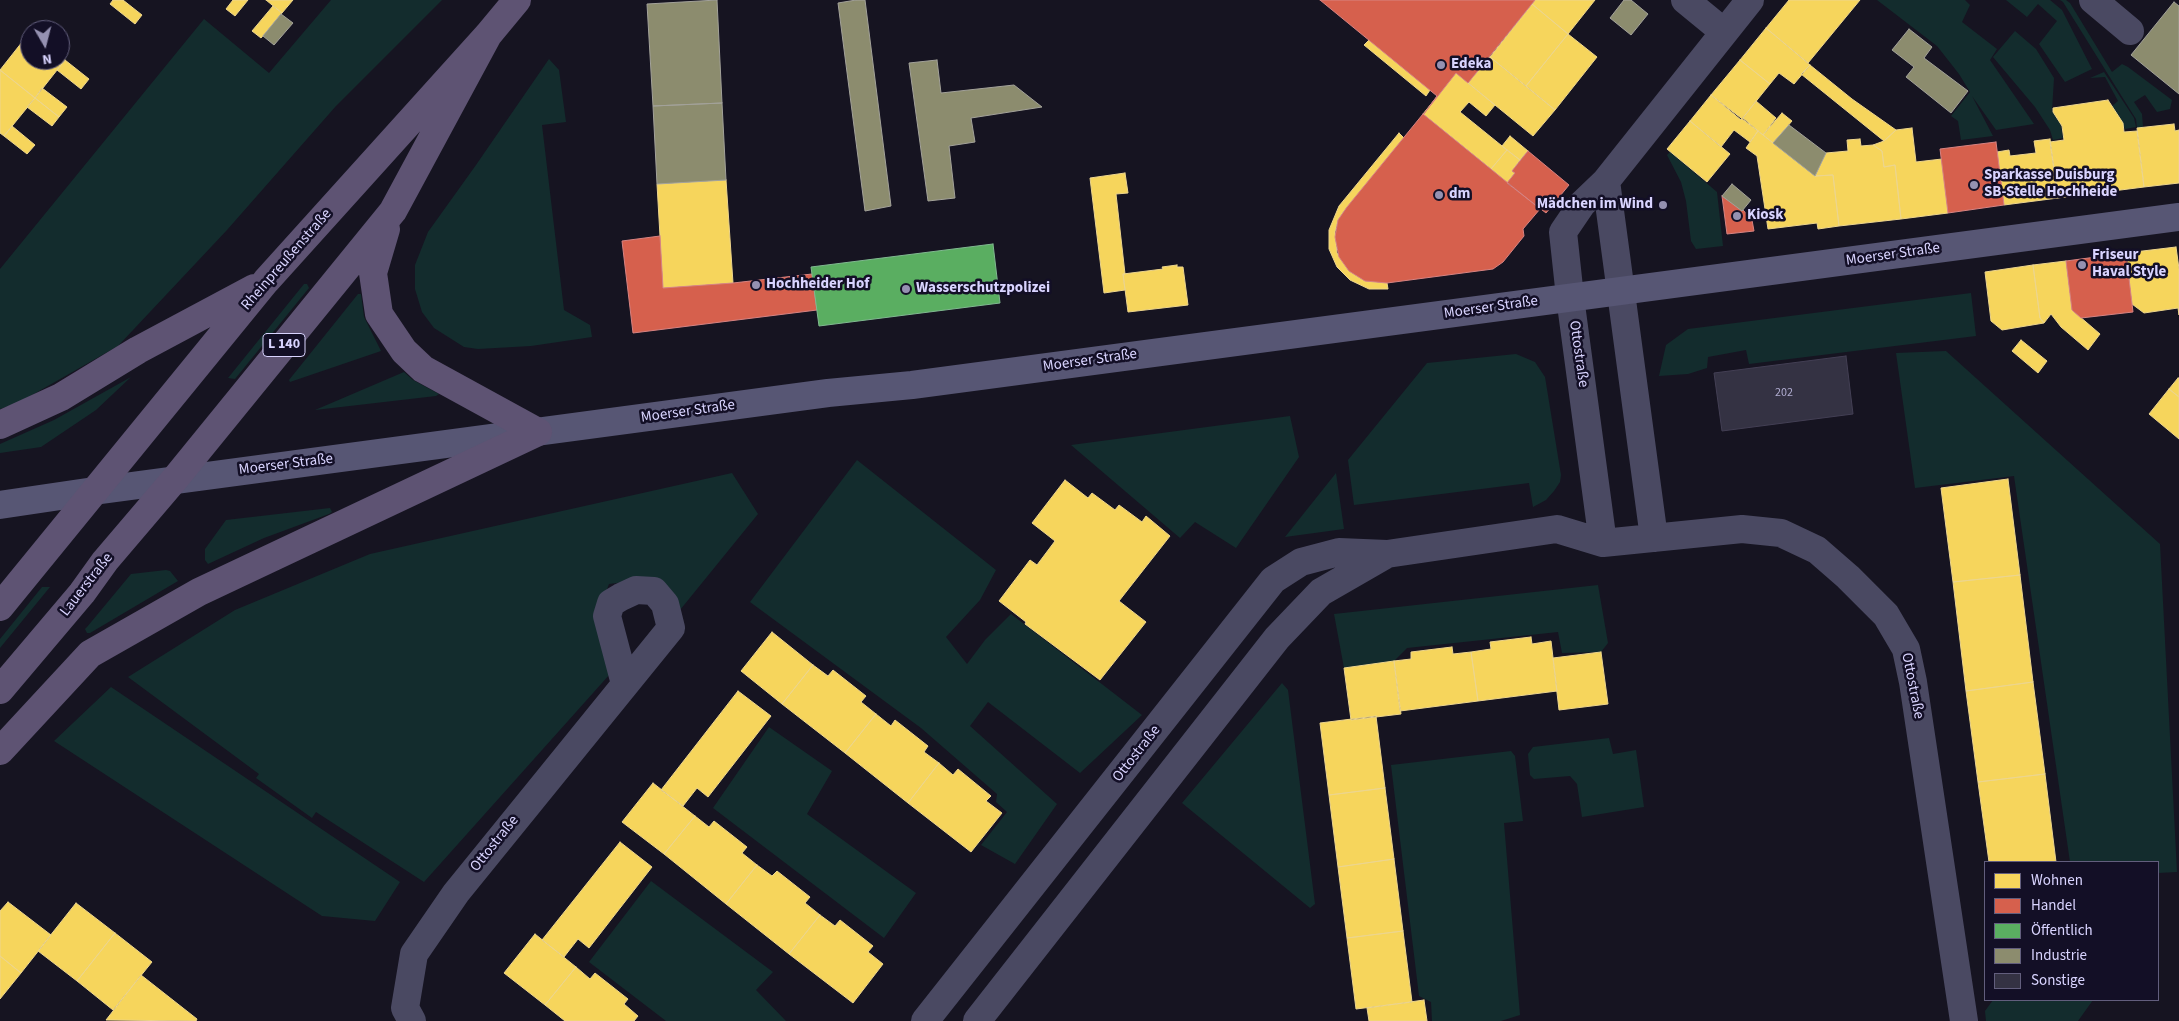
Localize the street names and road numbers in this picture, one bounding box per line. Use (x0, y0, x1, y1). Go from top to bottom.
street label: Rheinpreußenstraße (238, 205, 336, 315)
street label: Moerser Straße (1845, 239, 1941, 271)
street label: Moerser Straße (1443, 292, 1539, 324)
street label: Ottostraße (1564, 319, 1592, 389)
road number: L 140 (263, 334, 305, 356)
street label: Moerser Straße (1042, 345, 1138, 377)
street label: Moerser Straße (640, 396, 736, 428)
street label: Moerser Straße (238, 450, 334, 480)
street label: Lauerstraße (57, 550, 117, 620)
street label: Ottostraße (1897, 651, 1927, 721)
street label: Ottostraße (1109, 722, 1165, 786)
street label: Ottostraße (467, 812, 523, 876)

